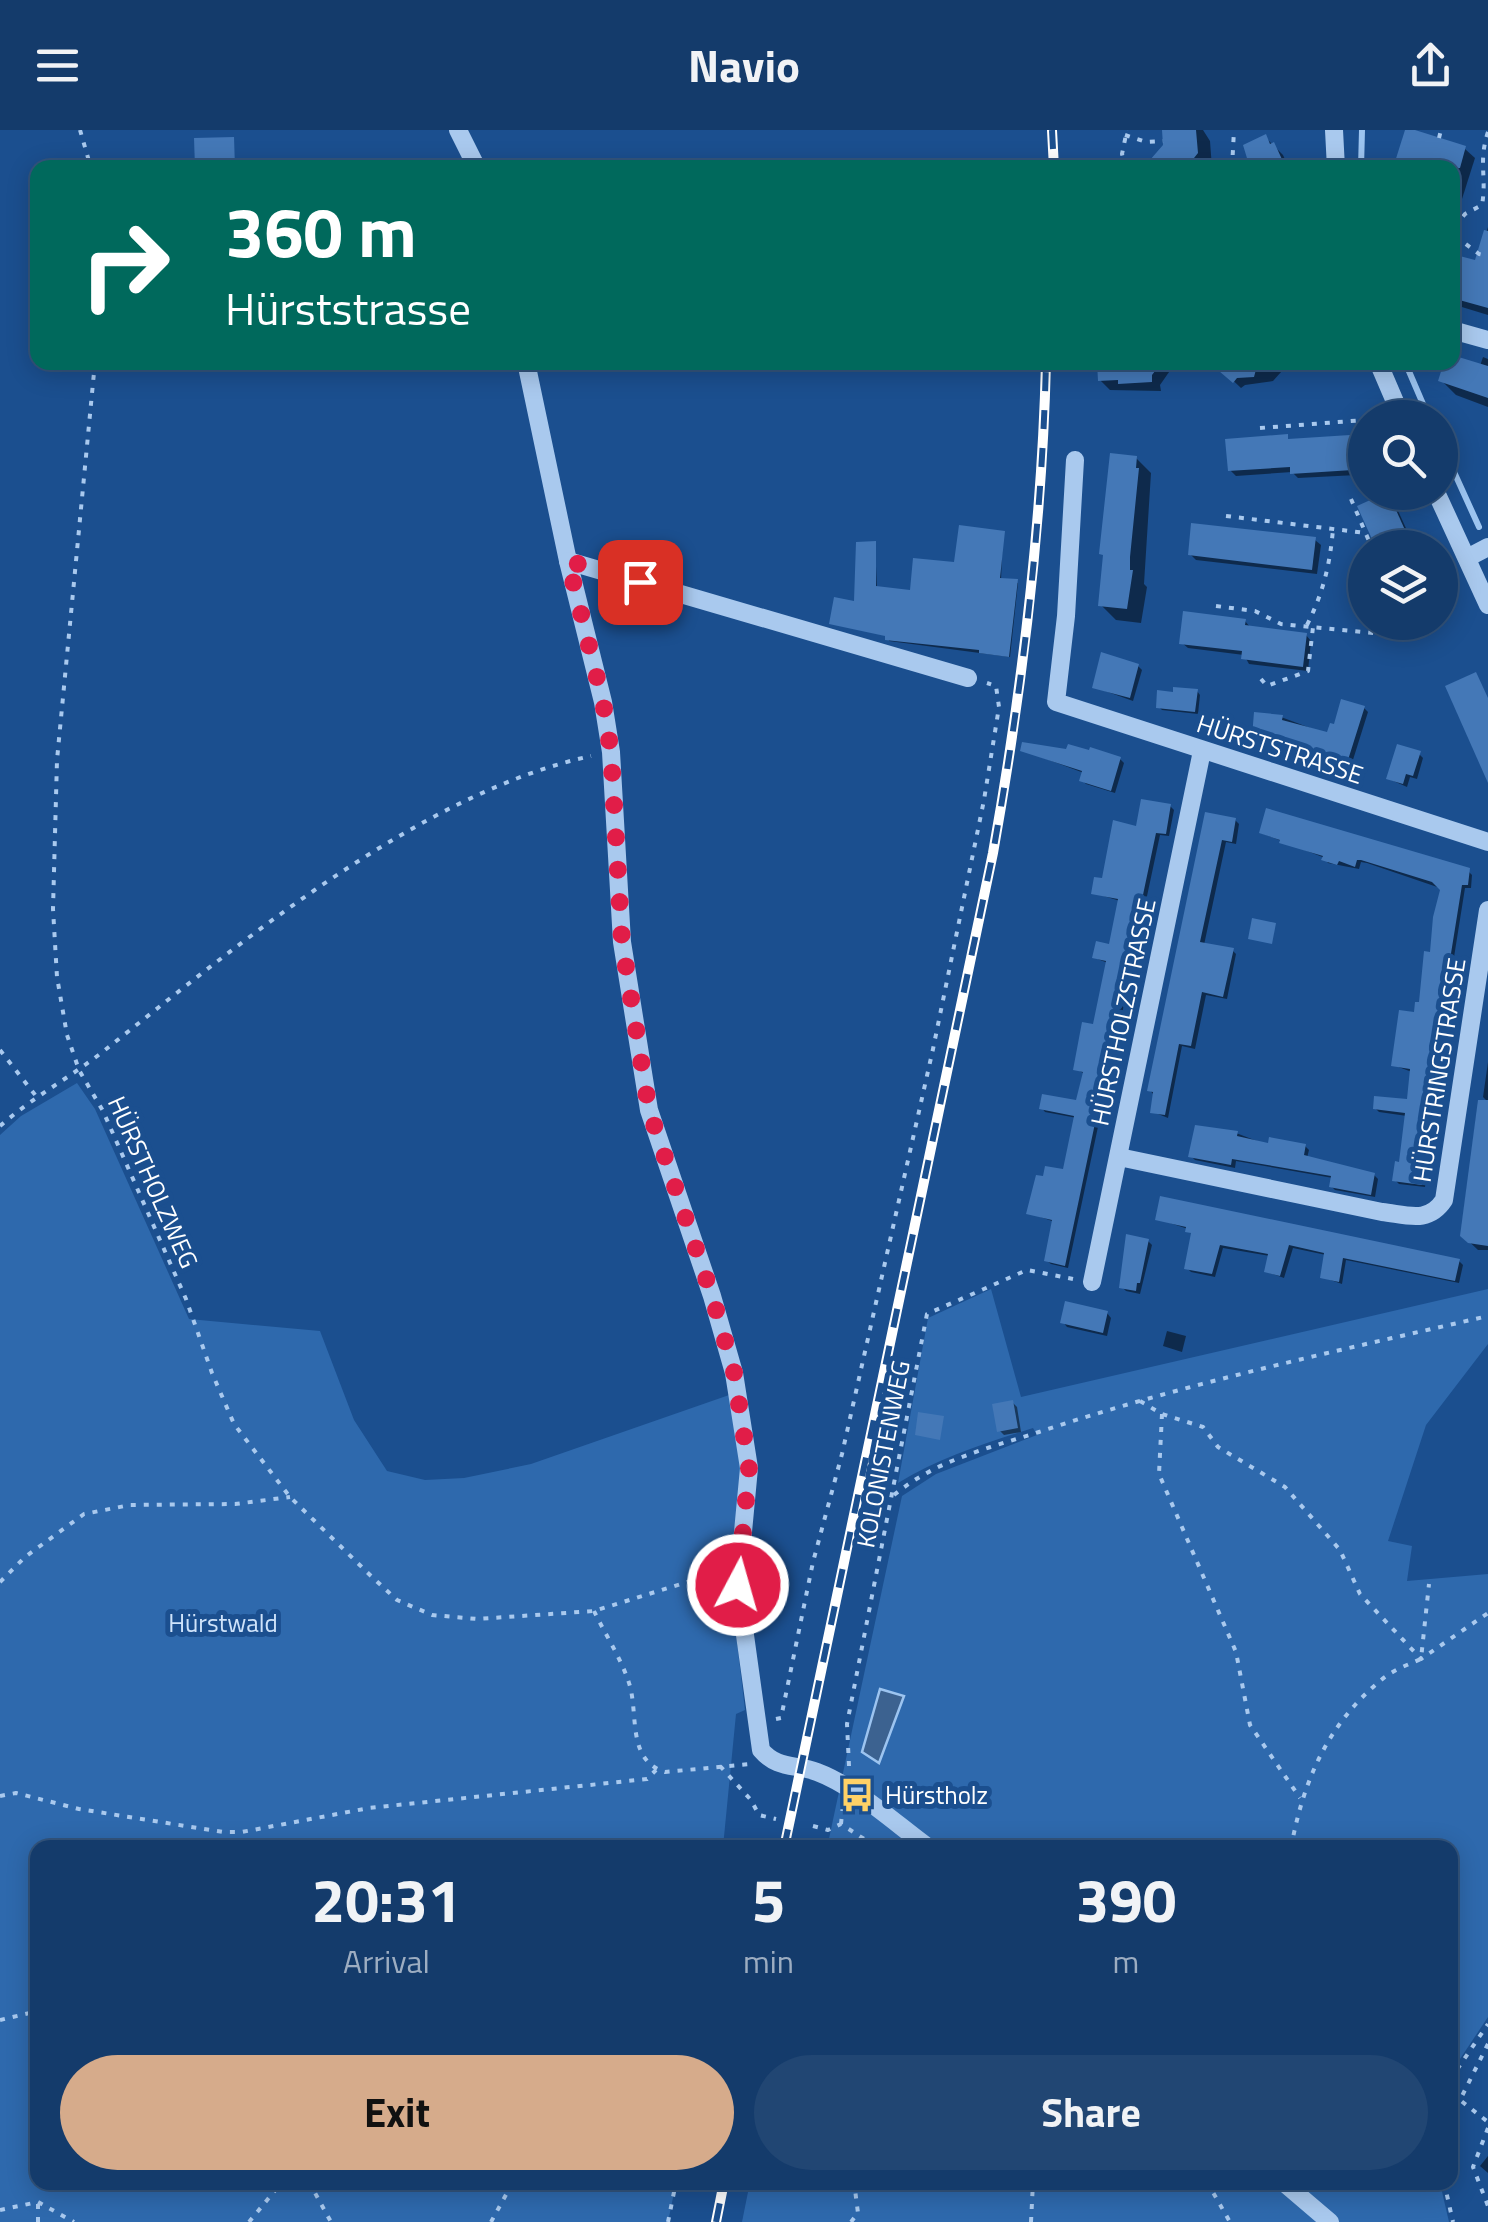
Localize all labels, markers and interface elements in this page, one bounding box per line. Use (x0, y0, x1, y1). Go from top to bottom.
text: Navio (688, 31, 800, 99)
icon: menu (30, 38, 85, 93)
icon: share (1403, 38, 1458, 93)
text: 360 m (225, 178, 417, 284)
icon: right (60, 200, 190, 330)
text: Hürststrasse (225, 274, 471, 342)
map controls (1348, 400, 1458, 640)
button: search (1348, 400, 1458, 510)
button: layers (1348, 530, 1458, 640)
pin (598, 540, 683, 625)
icon: arrive (613, 555, 668, 610)
street label: HÜRSTSTRASSE (1192, 704, 1368, 794)
street label: HÜRSTHOLZSTRASSE (1080, 895, 1166, 1129)
street label: HÜRSTRINGSTRASSE (1403, 955, 1475, 1185)
street label: HÜRSTHOLZWEG (98, 1090, 208, 1274)
street label: KOLONISTENWEG (846, 1357, 920, 1551)
position arrow (686, 1533, 790, 1637)
park label: Hürstwald (168, 1604, 278, 1642)
bus stop icon: Hürstholz (838, 1776, 876, 1814)
place label: Hürstholz (885, 1776, 988, 1814)
text: 20:31 (312, 1854, 461, 1945)
text: 5 (752, 1854, 785, 1945)
text: 390 (1076, 1854, 1176, 1945)
text: Arrival (343, 1937, 430, 1985)
text: min (743, 1937, 794, 1985)
text: m (1113, 1937, 1139, 1985)
button: Exit (60, 2055, 734, 2170)
button: Share (754, 2055, 1428, 2170)

